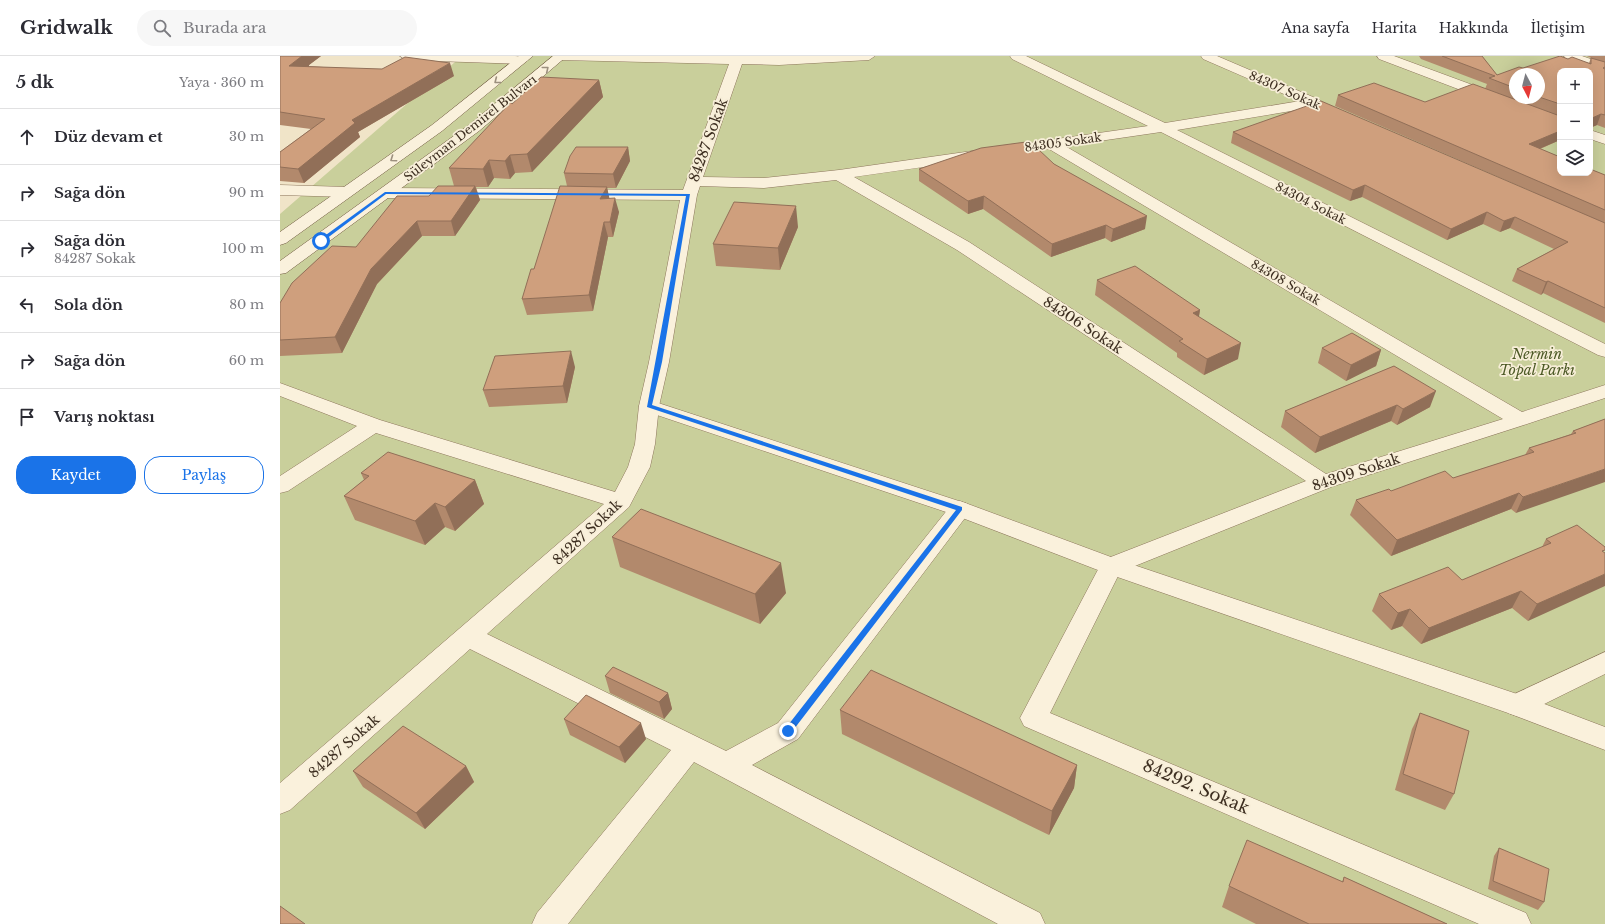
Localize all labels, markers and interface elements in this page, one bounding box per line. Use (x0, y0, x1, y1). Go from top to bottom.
search box (137, 10, 417, 46)
text: Gridwalk (20, 16, 113, 39)
icon: search (151, 17, 173, 39)
text: Burada ara (183, 18, 266, 37)
text: Ana sayfa (1281, 19, 1350, 37)
text: Harita (1372, 19, 1417, 37)
text: Hakkında (1439, 19, 1508, 37)
text: İletişim (1530, 19, 1585, 37)
one-way arrow (541, 66, 548, 73)
street label: 84307 Sokak (1247, 68, 1324, 113)
north arrow (1509, 68, 1545, 104)
map controls (1557, 68, 1593, 176)
button: + (1557, 68, 1593, 104)
text: 5 dk (16, 72, 54, 93)
street label: Süleyman Demirel Bulvarı (401, 72, 539, 184)
text: Yaya · 360 m (179, 74, 264, 91)
one-way arrow (495, 76, 502, 83)
street label: 84287 Sokak (684, 95, 732, 184)
button: − (1557, 104, 1593, 140)
icon: ahead (16, 126, 38, 148)
text: Düz devam et (54, 127, 163, 146)
text: 30 m (229, 128, 264, 145)
street label: 84305 Sokak (1024, 129, 1103, 155)
button: layers (1557, 140, 1593, 176)
one-way arrow (391, 154, 398, 161)
street label: 84304 Sokak (1273, 179, 1350, 228)
icon: right (16, 182, 38, 204)
text: Sağa dön (54, 183, 126, 202)
text: 90 m (229, 184, 264, 201)
text: Sağa dön (54, 231, 126, 250)
route start (312, 232, 330, 250)
icon: right (16, 238, 38, 260)
text: 100 m (222, 240, 264, 257)
text: 84287 Sokak (54, 250, 136, 267)
street label: 84308 Sokak (1248, 256, 1324, 308)
street label: 84306 Sokak (1040, 293, 1127, 358)
icon: left (16, 294, 38, 316)
text: Sola dön (54, 295, 123, 314)
text: 80 m (229, 296, 264, 313)
park label: Nermin Topal Parkı (1499, 345, 1575, 379)
icon: right (16, 350, 38, 372)
text: Sağa dön (54, 351, 126, 370)
text: 60 m (229, 352, 264, 369)
icon: arrive (16, 406, 38, 428)
text: Varış noktası (54, 407, 155, 426)
street label: 84309 Sokak (1310, 449, 1403, 495)
button: Kaydet (16, 456, 136, 494)
button: Paylaş (144, 456, 264, 494)
street label: 84287 Sokak (549, 495, 626, 569)
street label: 84287 Sokak (305, 710, 383, 782)
route end (779, 722, 797, 740)
street label: 84292. Sokak (1139, 755, 1253, 819)

